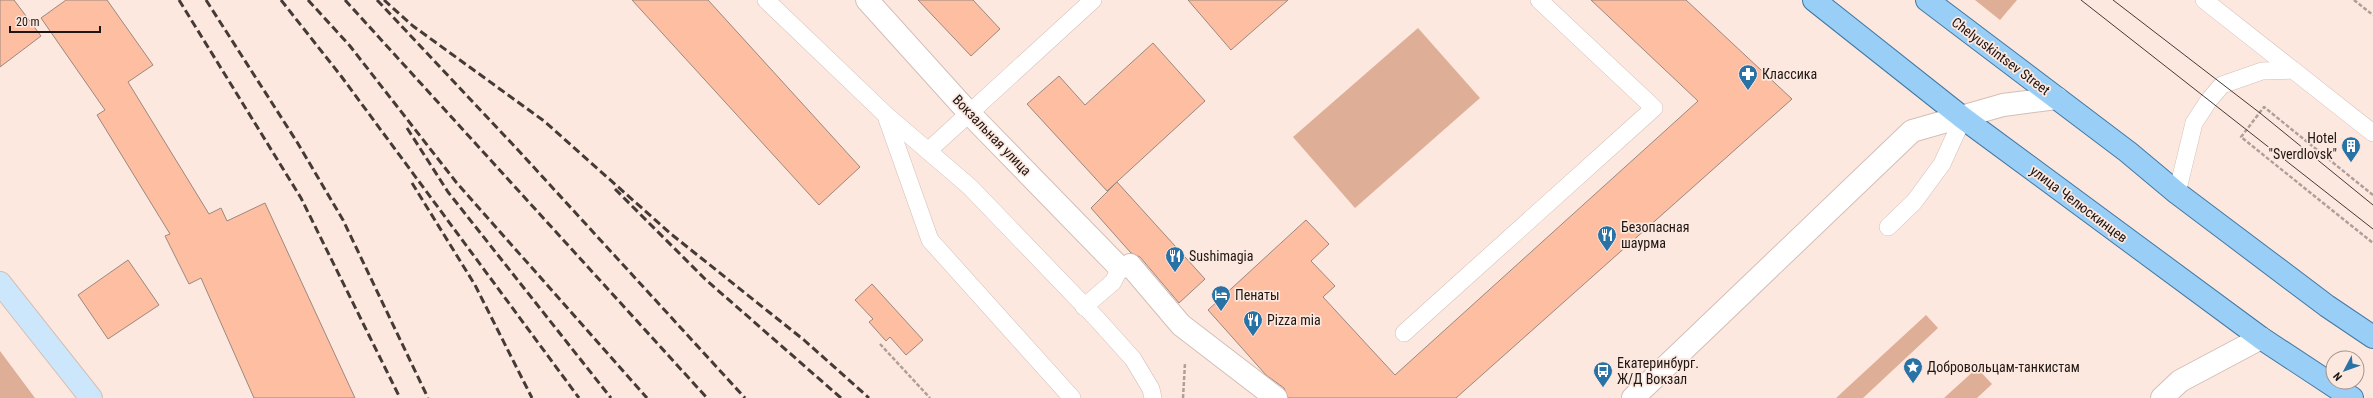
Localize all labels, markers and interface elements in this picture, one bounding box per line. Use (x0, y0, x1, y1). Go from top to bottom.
scale bar (10, 8, 100, 34)
street label: Chelyuskintsev Street (1949, 14, 2053, 98)
text: 20 m (16, 15, 40, 29)
pharmacy icon: Классика (1737, 63, 1759, 91)
place label: Классика (1762, 66, 1817, 82)
street label: Вокзальная улица (949, 91, 1035, 179)
place label: Hotel "Sverdlovsk" (2268, 130, 2337, 162)
building icon: Hotel "Sverdlovsk" (2340, 135, 2362, 163)
street label: улица Челюскинцев (2027, 162, 2131, 246)
place label: Безопасная шаурма (1621, 219, 1689, 251)
restaurant icon: Безопасная шаурма (1596, 224, 1618, 252)
restaurant icon: Sushimagia (1164, 245, 1186, 273)
place label: Sushimagia (1189, 248, 1253, 264)
hotel icon: Пенаты (1210, 284, 1232, 312)
place label: Пенаты (1235, 287, 1279, 303)
restaurant icon: Pizza mia (1242, 309, 1264, 337)
place label: Pizza mia (1267, 312, 1321, 328)
north arrow (2325, 350, 2365, 390)
place label: Екатеринбург. Ж/Д Вокзал (1617, 355, 1699, 387)
place icon: Добровольцам-танкистам (1902, 356, 1924, 384)
place label: Добровольцам-танкистам (1927, 359, 2080, 375)
bus stop icon: Екатеринбург. Ж/Д Вокзал (1592, 360, 1614, 388)
text: N (2331, 369, 2345, 383)

